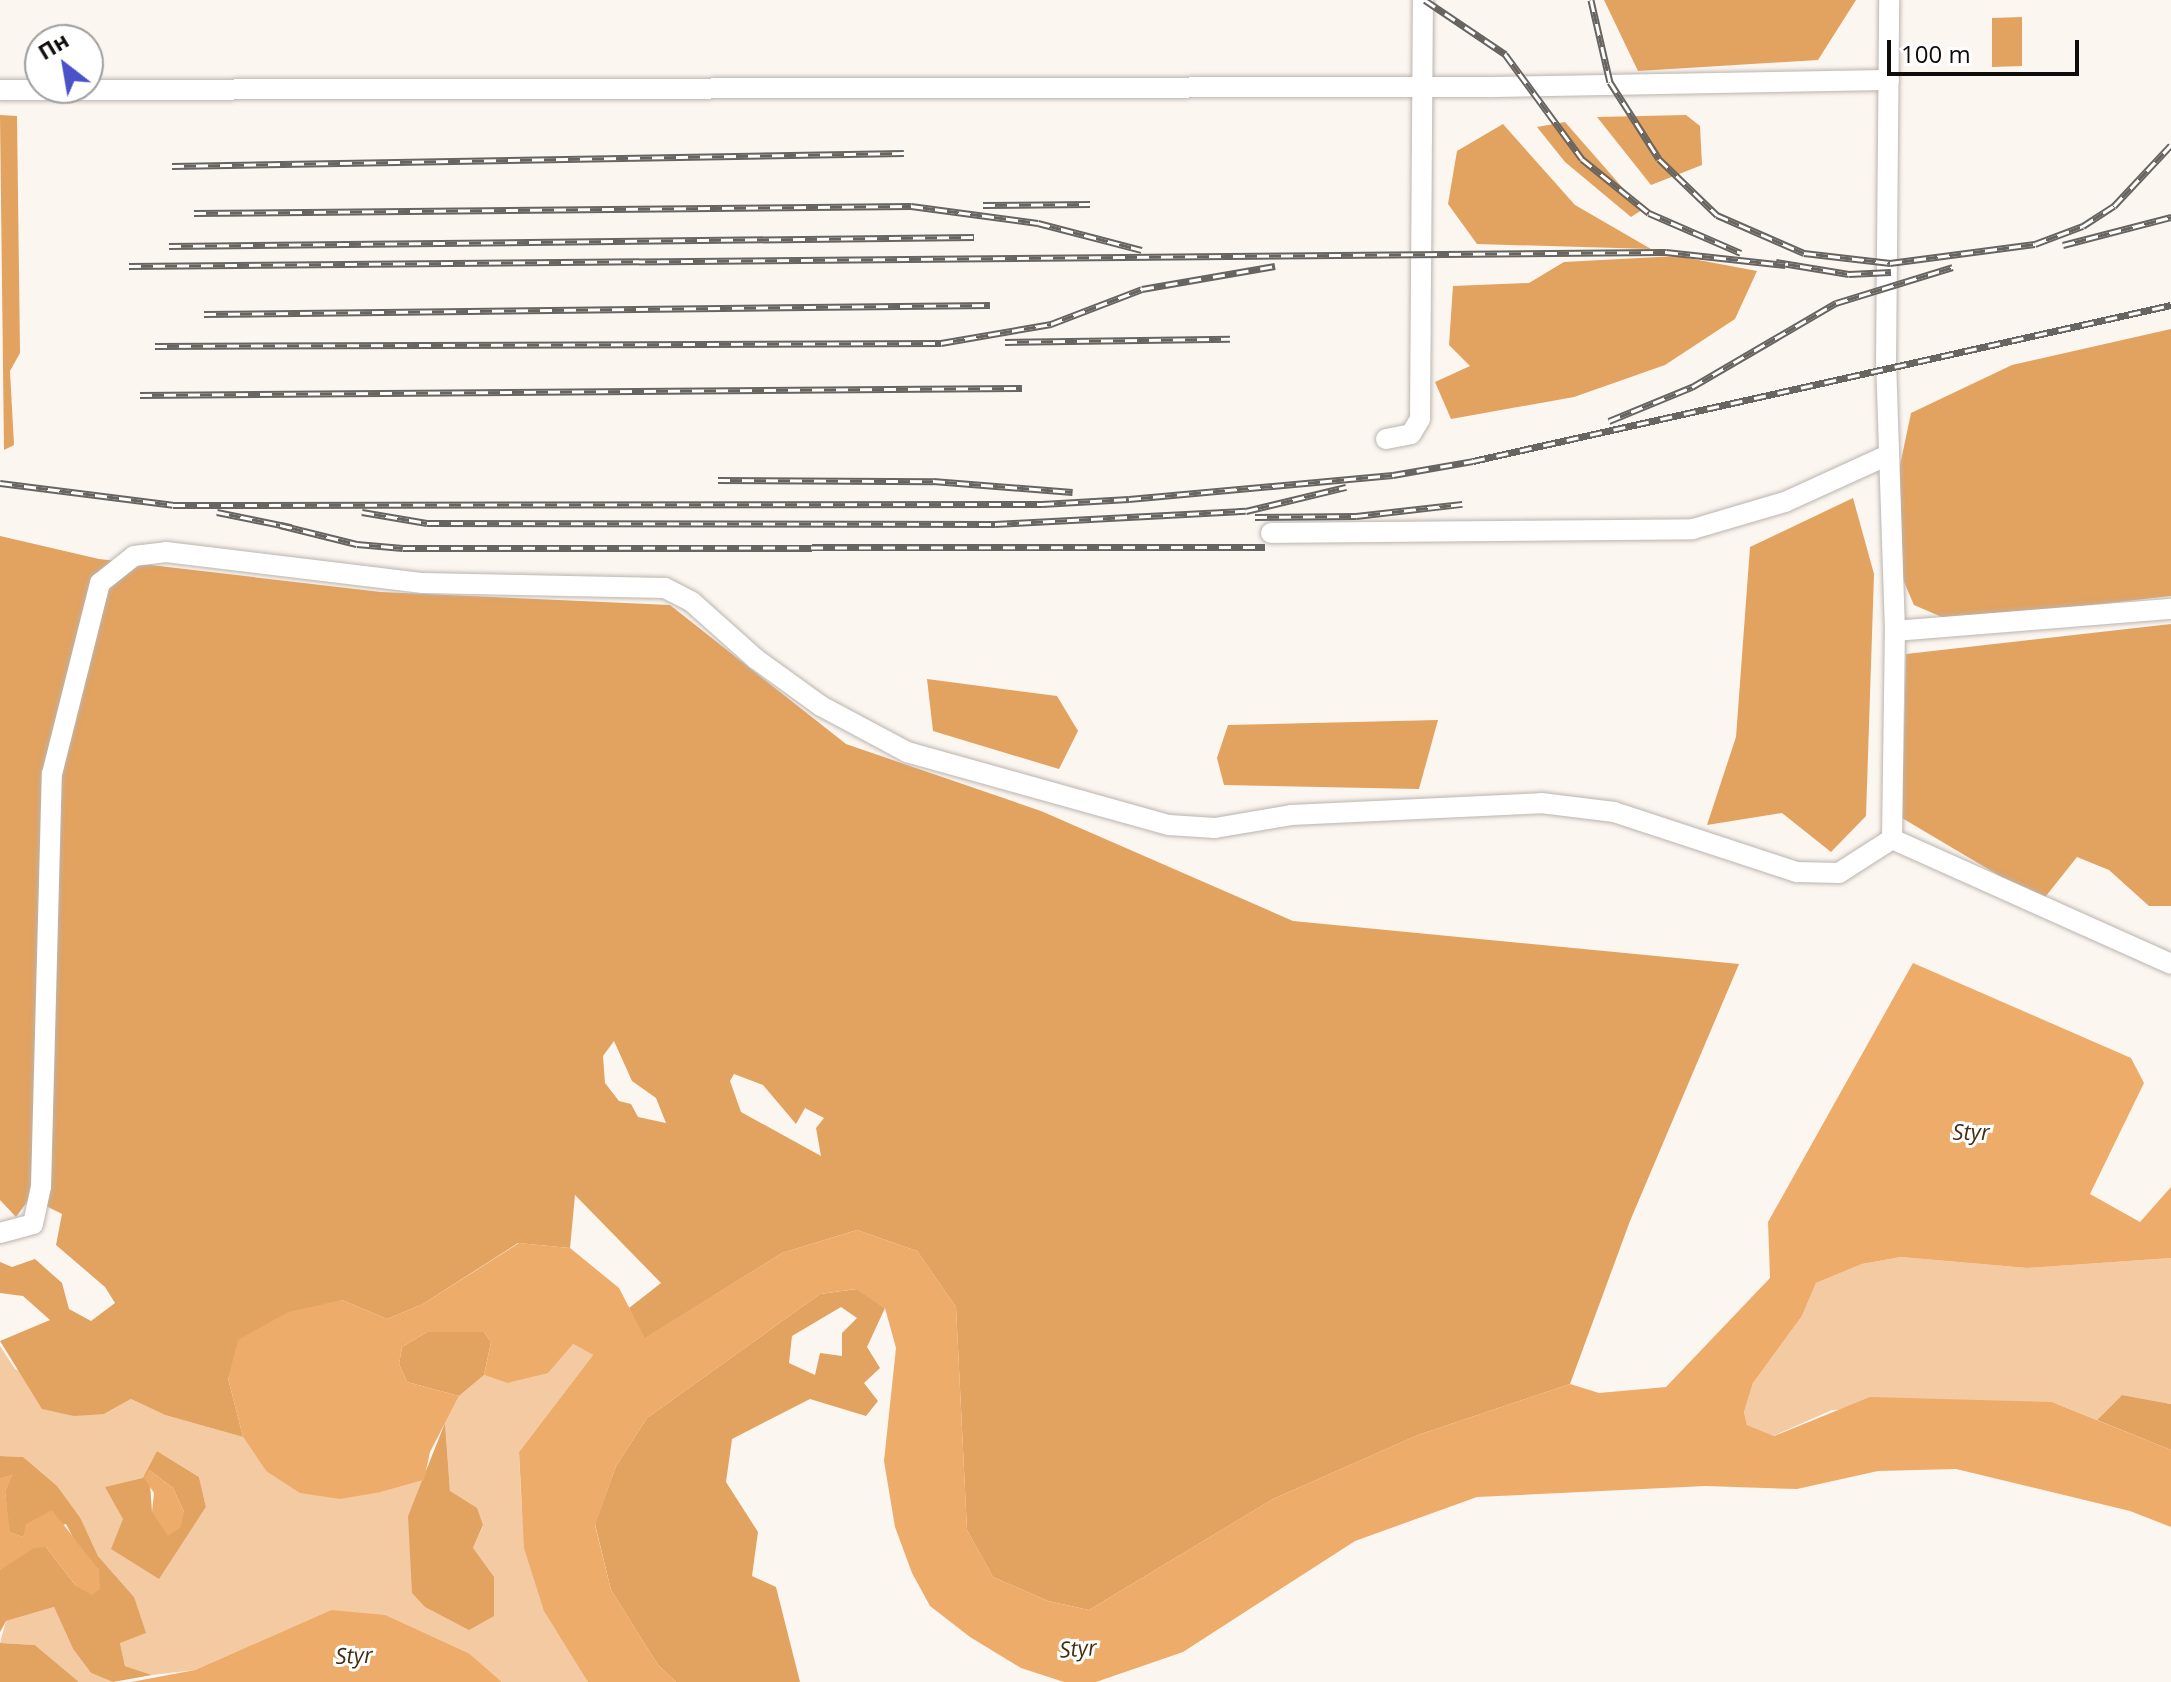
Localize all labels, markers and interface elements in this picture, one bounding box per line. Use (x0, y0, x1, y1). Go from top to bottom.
north arrow (24, 24, 104, 104)
text: Пн (32, 24, 74, 66)
scale bar (1891, 24, 2083, 74)
text: 100 m (1901, 37, 1971, 70)
water label: Styr (1952, 1119, 1990, 1145)
water label: Styr (1059, 1634, 1097, 1662)
water label: Styr (335, 1641, 373, 1669)

